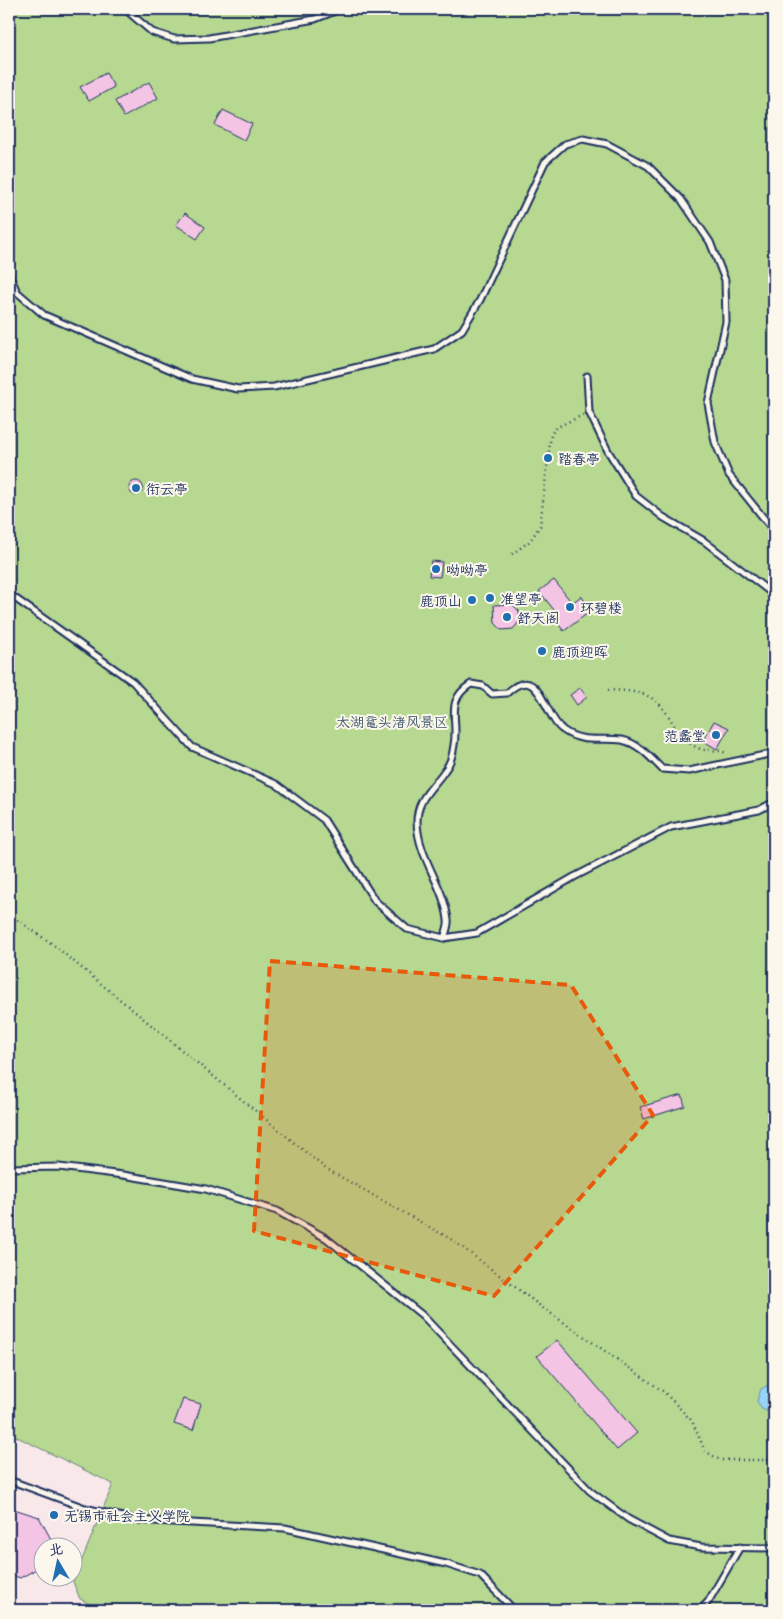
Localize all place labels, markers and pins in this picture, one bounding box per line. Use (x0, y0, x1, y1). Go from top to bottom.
place label: 踏春亭 (558, 448, 600, 469)
marker: 踏春亭 (542, 452, 554, 464)
place label: 衔云亭 (146, 478, 188, 499)
marker: 衔云亭 (130, 482, 142, 494)
place label: 呦呦亭 (446, 559, 488, 580)
marker: 呦呦亭 (430, 563, 442, 575)
place label: 准望亭 (500, 588, 542, 609)
place label: 鹿顶山 (420, 590, 462, 611)
marker: 准望亭 (484, 592, 496, 604)
marker: 鹿顶山 (466, 594, 478, 606)
place label: 环碧楼 (580, 597, 622, 618)
marker: 环碧楼 (564, 601, 576, 613)
place label: 舒天阁 (517, 607, 559, 628)
marker: 舒天阁 (501, 611, 513, 623)
place label: 鹿顶迎晖 (552, 641, 608, 662)
marker: 鹿顶迎晖 (536, 645, 548, 657)
place label: 范蠡堂 (664, 725, 706, 746)
marker: 范蠡堂 (710, 729, 722, 741)
place label: 无锡市社会主义学院 (64, 1505, 190, 1526)
marker: 无锡市社会主义学院 (48, 1509, 60, 1521)

